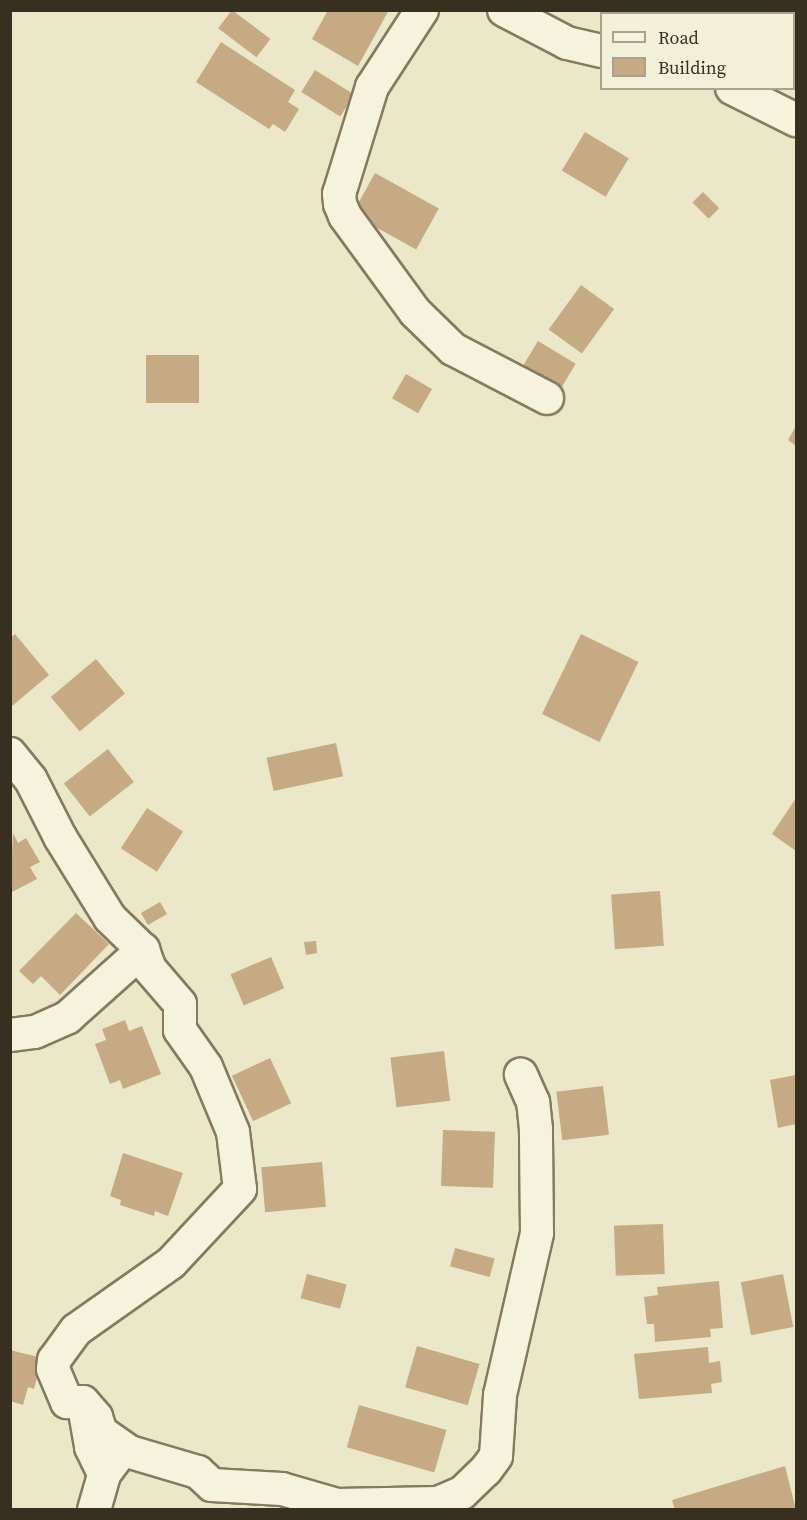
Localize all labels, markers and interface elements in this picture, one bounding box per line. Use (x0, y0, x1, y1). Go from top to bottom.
legend (600, 12, 795, 90)
text: Road (658, 25, 699, 50)
text: Building (658, 55, 726, 80)

